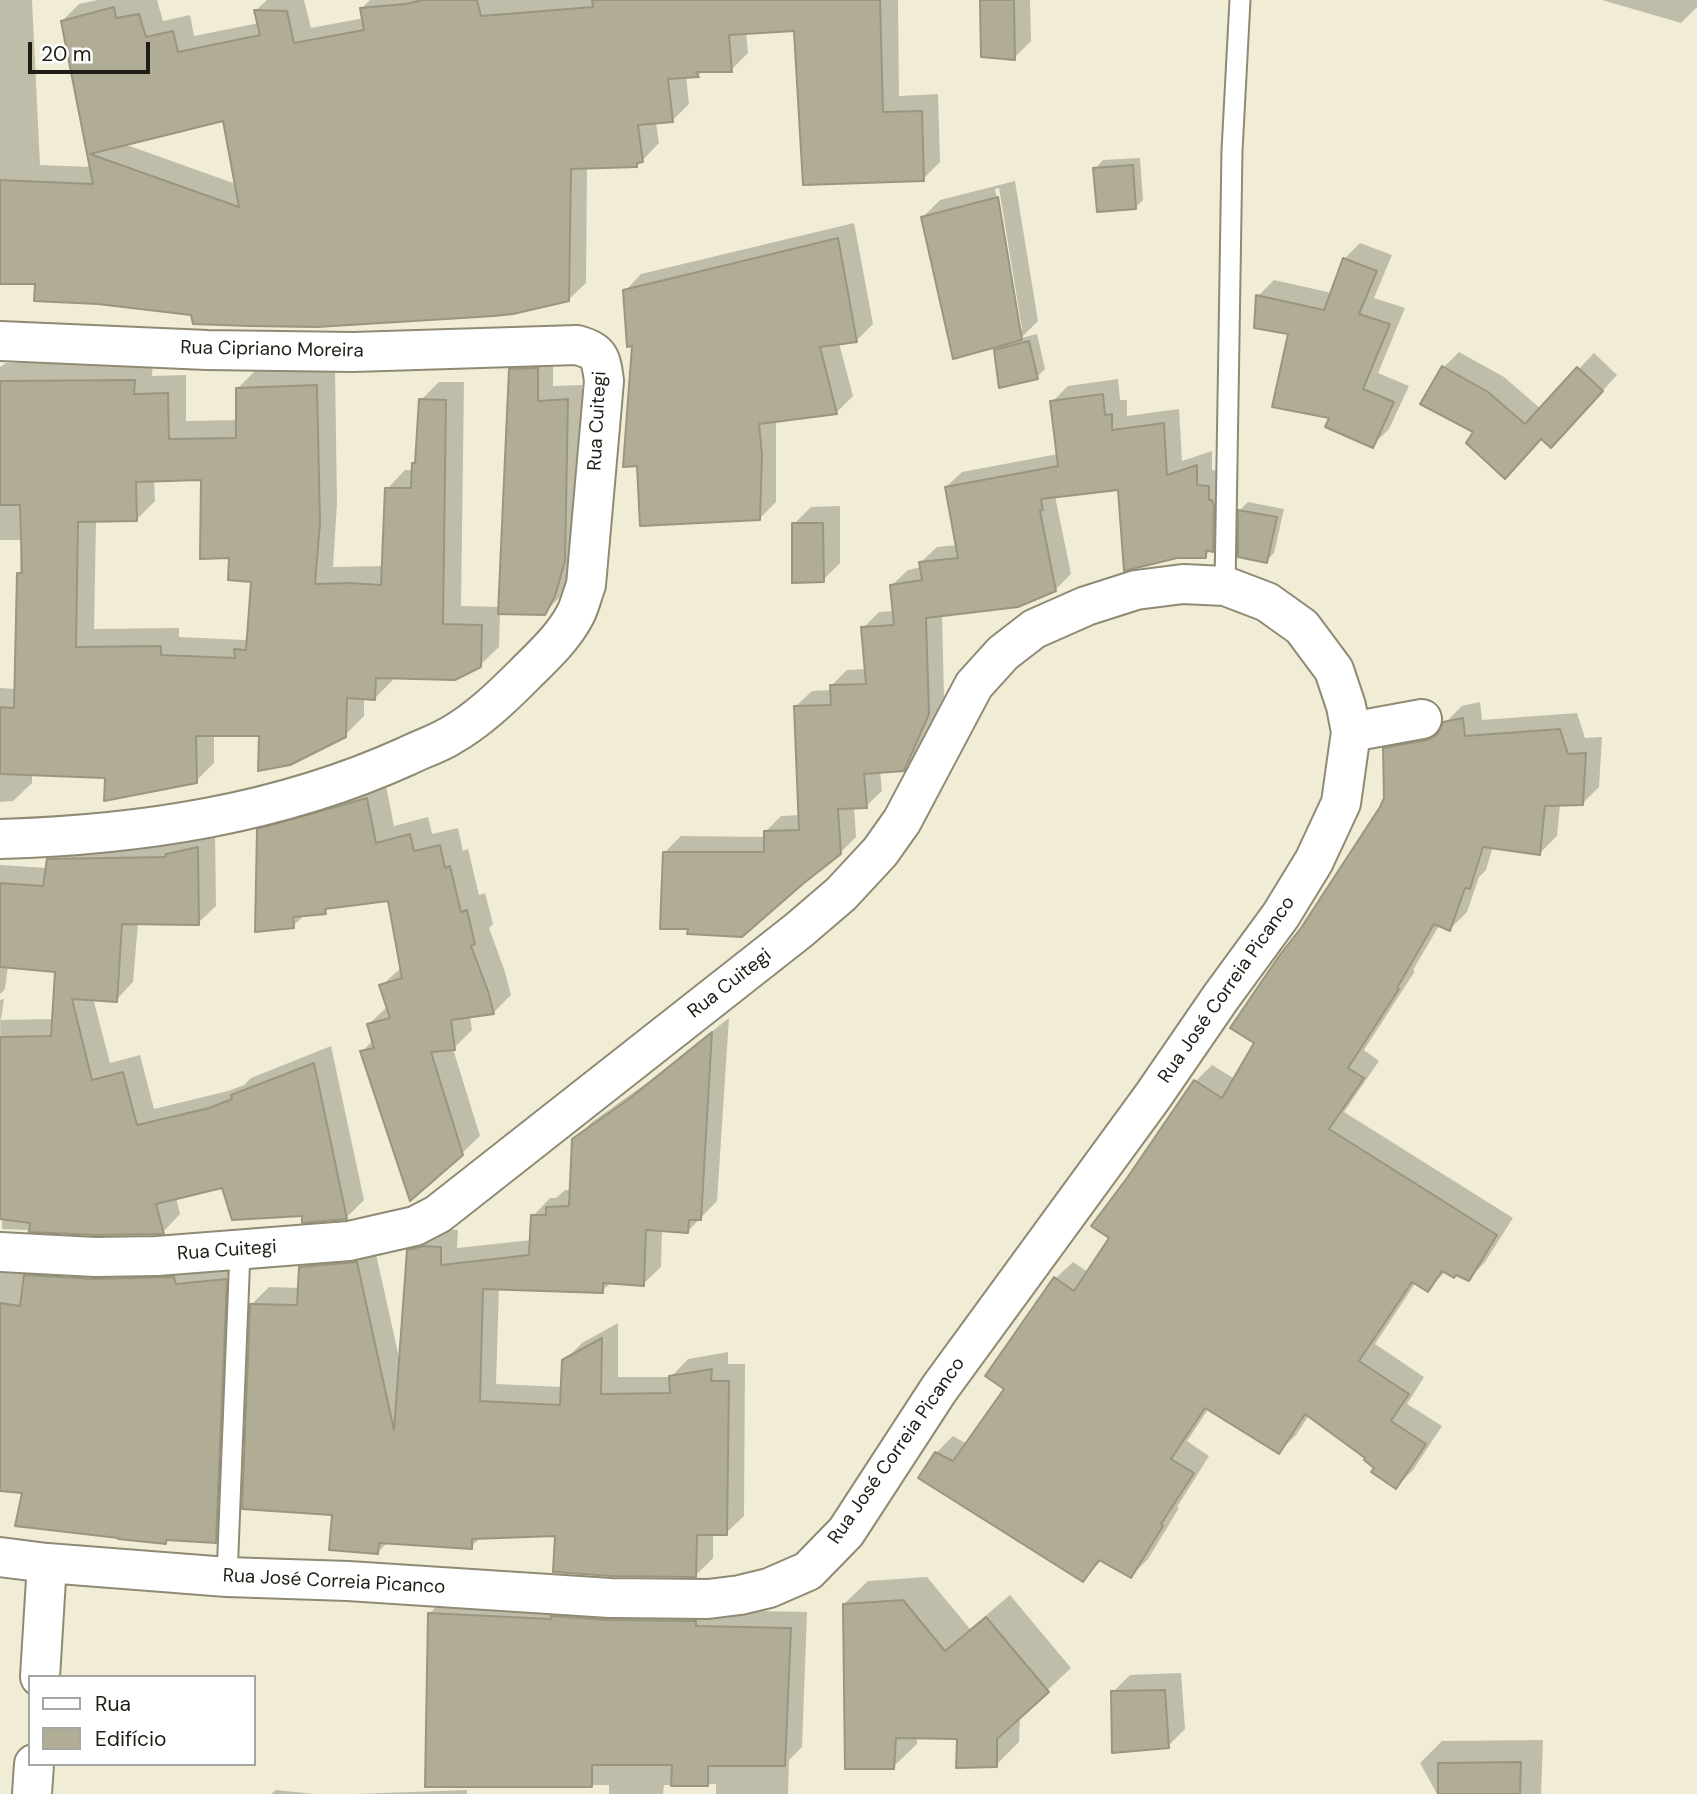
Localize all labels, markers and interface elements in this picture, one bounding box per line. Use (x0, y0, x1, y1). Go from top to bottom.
scale bar (32, 28, 154, 72)
text: 20 m (41, 40, 92, 68)
street label: Rua Cipriano Moreira (180, 337, 364, 363)
street label: Rua Cuitegi (584, 371, 612, 471)
street label: Rua José Correia Picanco (1154, 892, 1300, 1088)
street label: Rua Cuitegi (684, 944, 776, 1024)
street label: Rua Cuitegi (176, 1236, 278, 1266)
street label: Rua José Correia Picanco (824, 1353, 970, 1549)
street label: Rua José Correia Picanco (222, 1565, 446, 1599)
legend (28, 1675, 256, 1766)
text: Rua (95, 1690, 131, 1718)
text: Edifício (95, 1725, 166, 1753)

